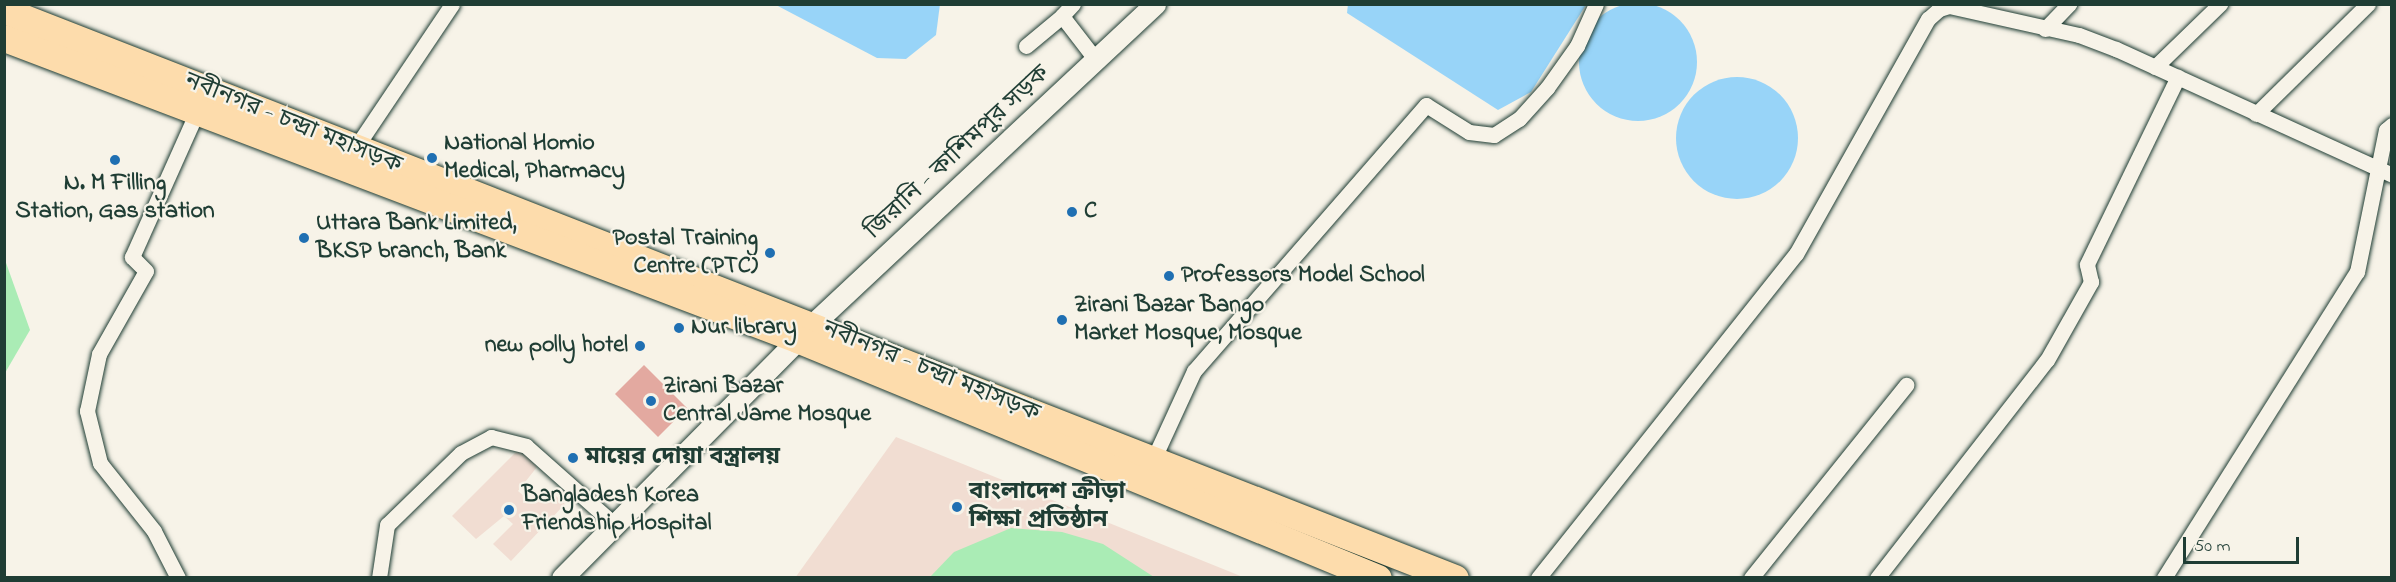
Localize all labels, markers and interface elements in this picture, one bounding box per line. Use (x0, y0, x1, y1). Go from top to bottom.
street label: জিরানি - কাশিমপুর সড়ক (860, 60, 1056, 246)
street label: নবীনগর - চন্দ্রা মহাসড়ক (180, 67, 406, 181)
place label: National Homio Medical, Pharmacy (444, 130, 625, 186)
marker: National Homio Medical, Pharmacy (425, 151, 439, 165)
marker: N. M Filling Station, Gas station (108, 153, 122, 167)
place label: N. M Filling Station, Gas station (15, 170, 215, 226)
place label: C (1084, 198, 1097, 226)
marker: C (1065, 205, 1079, 219)
place label: Uttara Bank Limited, BKSP branch, Bank (316, 210, 517, 266)
place label: Postal Training Centre (PTC) (613, 225, 758, 281)
marker: Uttara Bank Limited, BKSP branch, Bank (297, 231, 311, 245)
marker: Postal Training Centre (PTC) (763, 246, 777, 260)
place label: Professors Model School (1181, 262, 1425, 290)
marker: Professors Model School (1162, 269, 1176, 283)
place label: Zirani Bazar Bango Market Mosque, Mosque (1074, 292, 1302, 348)
marker: Zirani Bazar Bango Market Mosque, Mosque (1055, 313, 1069, 327)
place label: Nur library (691, 314, 797, 342)
street label: নবীনগর - চন্দ্রা মহাসড়ক (818, 315, 1044, 429)
marker: Nur library (672, 321, 686, 335)
place label: new polly hotel (485, 332, 628, 360)
marker: new polly hotel (633, 339, 647, 353)
place label: Zirani Bazar Central Jame Mosque (663, 373, 871, 429)
marker: Zirani Bazar Central Jame Mosque (644, 394, 658, 408)
place label: মায়ের দোয়া বস্ত্রালয় (585, 444, 780, 472)
marker: মায়ের দোয়া বস্ত্রালয় (566, 451, 580, 465)
place label: বাংলাদেশ ক্রীড়া শিক্ষা প্রতিষ্ঠান (969, 479, 1125, 535)
place label: Bangladesh Korea Friendship Hospital (522, 482, 712, 538)
marker: বাংলাদেশ ক্রীড়া শিক্ষা প্রতিষ্ঠান (950, 500, 964, 514)
marker: Bangladesh Korea Friendship Hospital (500, 501, 518, 519)
scale bar (2186, 525, 2302, 563)
text: 50 m (2194, 534, 2231, 560)

